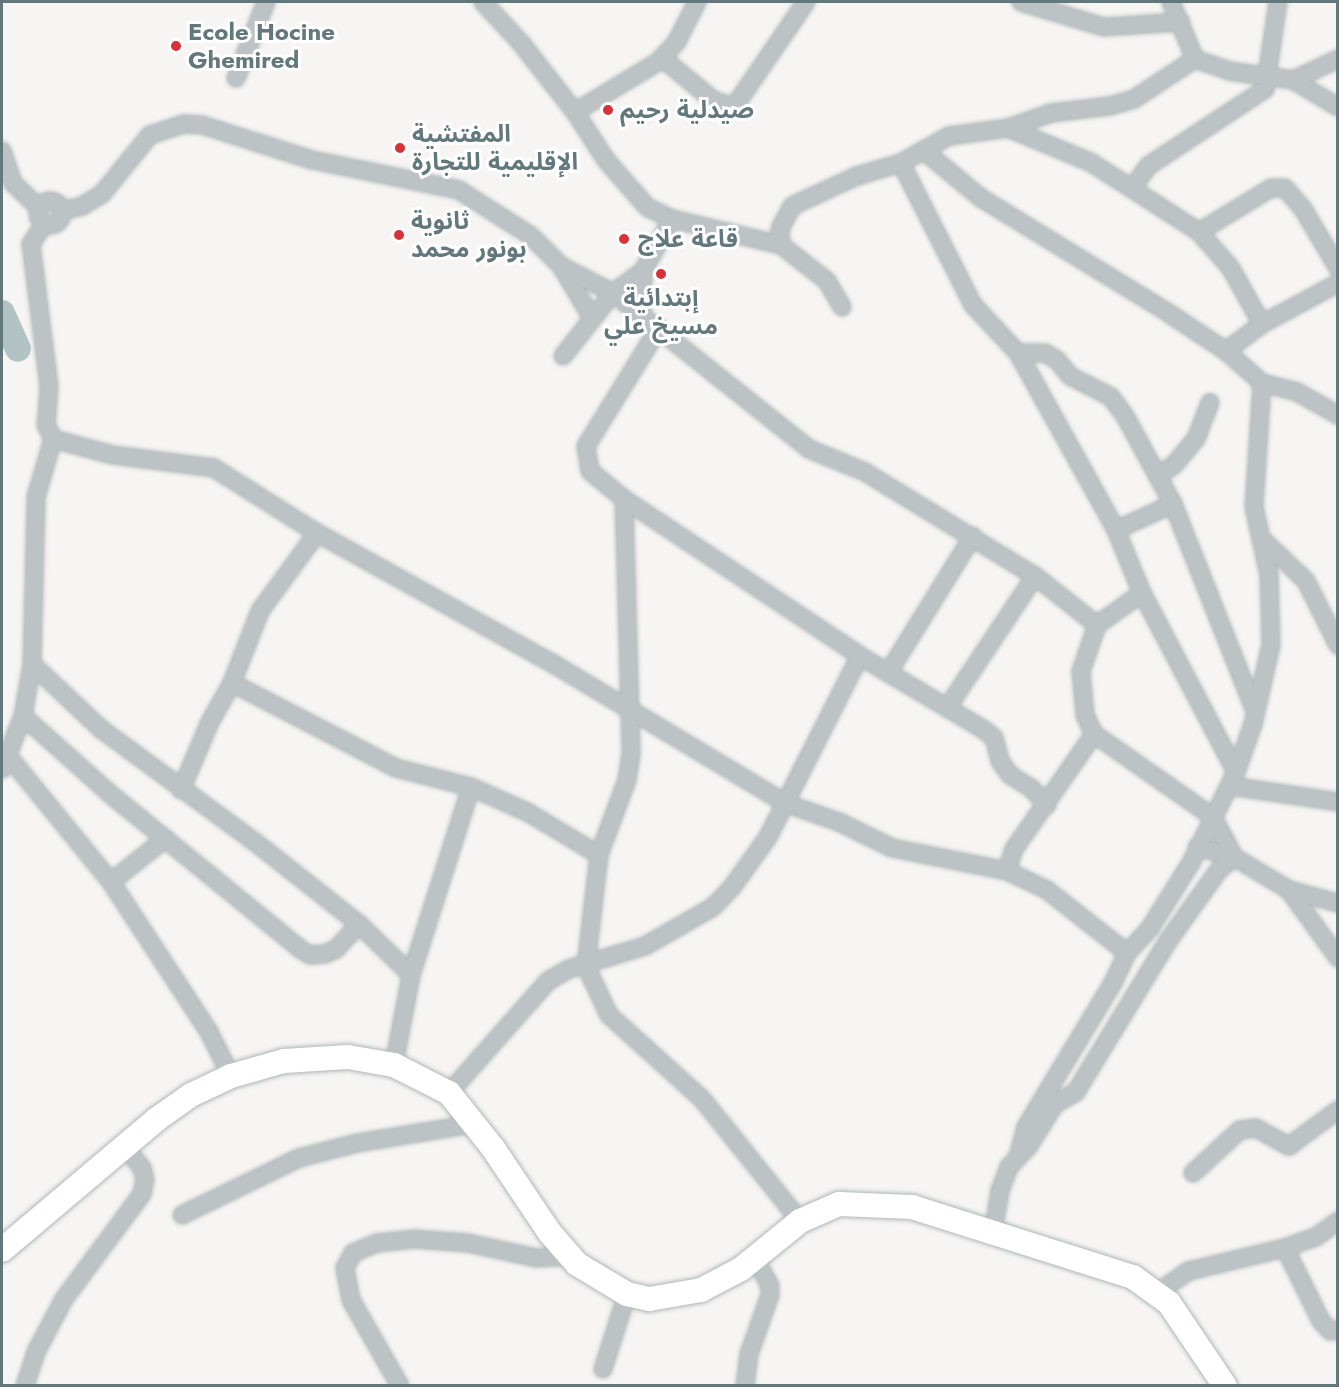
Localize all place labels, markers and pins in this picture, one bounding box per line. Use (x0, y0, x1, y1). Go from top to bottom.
place label: Ecole Hocine Ghemired (188, 18, 335, 74)
marker: Ecole Hocine Ghemired (169, 39, 183, 53)
place label: صيدلية رحيم (620, 96, 754, 124)
marker: صيدلية رحيم (601, 103, 615, 117)
place label: المفتشية الإقليمية للتجارة (412, 120, 578, 176)
marker: المفتشية الإقليمية للتجارة (393, 141, 407, 155)
place label: ثانوية بونور محمد (411, 207, 527, 263)
place label: قاعة علاج (638, 225, 738, 253)
marker: ثانوية بونور محمد (392, 228, 406, 242)
marker: قاعة علاج (615, 230, 633, 248)
marker: إبتدائية مسيخ علي (654, 267, 668, 281)
place label: إبتدائية مسيخ علي (604, 284, 718, 340)

